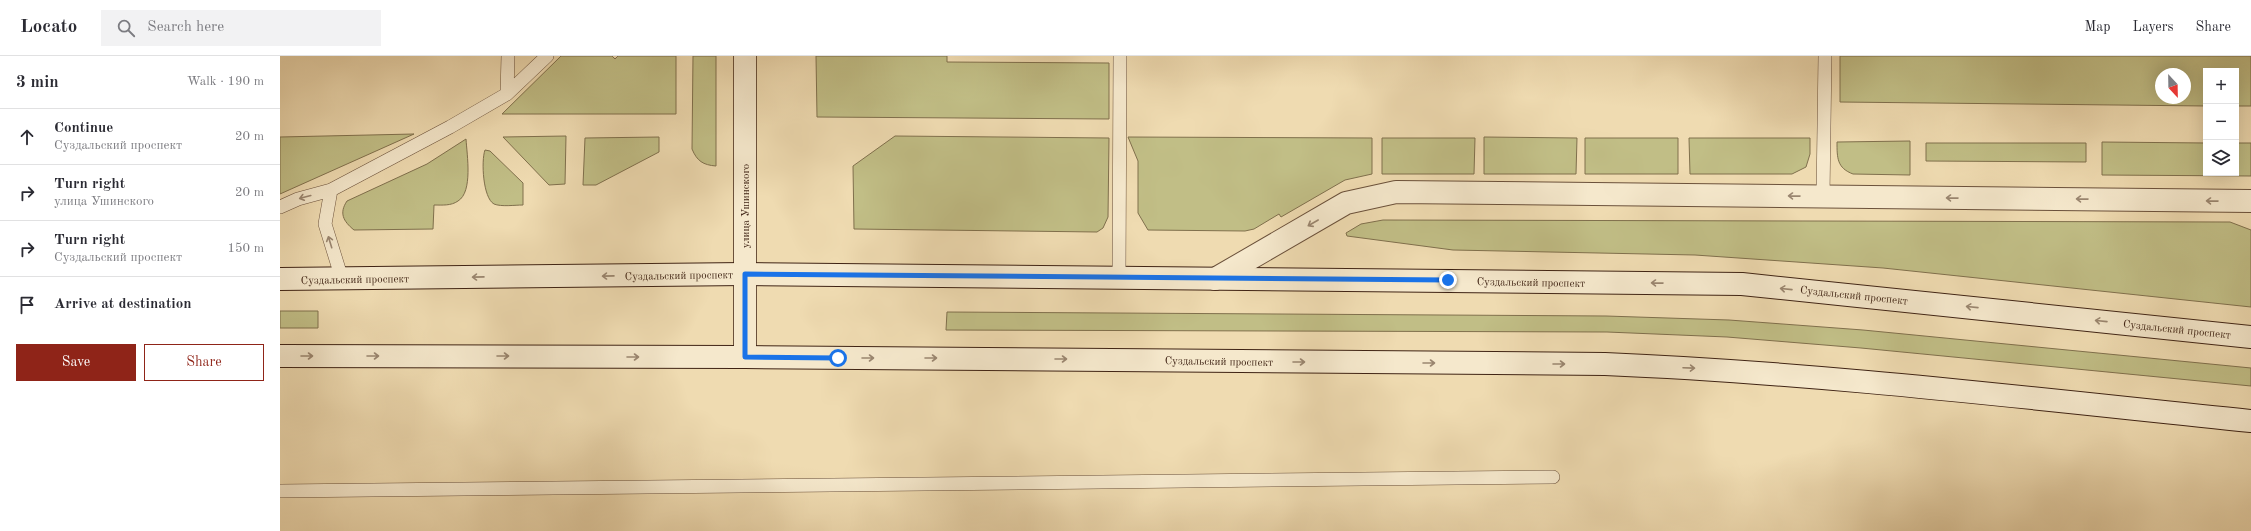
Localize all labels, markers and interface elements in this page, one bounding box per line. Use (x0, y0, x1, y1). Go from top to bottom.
search box (101, 10, 381, 46)
icon: search (115, 17, 137, 39)
text: Locato (20, 18, 77, 37)
text: Search here (147, 20, 224, 35)
text: Map (2085, 20, 2111, 34)
text: Layers (2133, 20, 2174, 34)
text: Share (2196, 20, 2231, 34)
north arrow (2155, 68, 2191, 104)
map controls (2203, 68, 2239, 176)
button: + (2203, 68, 2239, 104)
text: 3 min (16, 74, 59, 91)
text: Walk · 190 m (187, 75, 264, 88)
button: − (2203, 104, 2239, 140)
text: Continue (54, 121, 113, 136)
icon: ahead (16, 126, 38, 148)
text: 20 m (235, 130, 264, 143)
text: Суздальский проспект (54, 139, 182, 152)
button: layers (2203, 140, 2239, 176)
street label: улица Ушинского (741, 164, 752, 248)
text: Turn right (54, 177, 125, 192)
icon: right (16, 182, 38, 204)
text: 20 m (235, 186, 264, 199)
one-way arrow (1788, 192, 1801, 200)
one-way arrow (299, 194, 312, 201)
one-way arrow (1946, 194, 1959, 201)
text: улица Ушинского (54, 195, 154, 208)
one-way arrow (2076, 195, 2089, 203)
one-way arrow (2206, 197, 2219, 205)
one-way arrow (1307, 219, 1319, 227)
text: Turn right (54, 233, 125, 248)
one-way arrow (326, 236, 334, 248)
icon: right (16, 238, 38, 260)
text: 150 m (227, 242, 264, 255)
text: Суздальский проспект (54, 251, 182, 264)
street label: Суздальский проспект (625, 270, 733, 283)
route end (1439, 271, 1457, 289)
one-way arrow (602, 272, 615, 280)
one-way arrow (472, 273, 485, 281)
street label: Суздальский проспект (301, 274, 409, 287)
street label: Суздальский проспект (1477, 277, 1585, 290)
one-way arrow (1651, 279, 1664, 287)
one-way arrow (1780, 285, 1793, 292)
street label: Суздальский проспект (1799, 285, 1908, 308)
icon: arrive (16, 294, 38, 316)
text: Arrive at destination (54, 297, 192, 312)
one-way arrow (1966, 303, 1979, 311)
one-way arrow (2095, 317, 2108, 325)
street label: Суздальский проспект (2122, 319, 2231, 342)
button: Save (16, 344, 136, 381)
button: Share (144, 344, 264, 381)
route start (829, 349, 847, 367)
one-way arrow (300, 352, 313, 360)
one-way arrow (366, 352, 379, 360)
one-way arrow (496, 352, 509, 360)
one-way arrow (626, 353, 639, 361)
one-way arrow (861, 354, 874, 362)
one-way arrow (924, 354, 937, 362)
one-way arrow (1054, 355, 1067, 363)
street label: Суздальский проспект (1165, 356, 1273, 369)
one-way arrow (1292, 358, 1305, 366)
one-way arrow (1422, 359, 1435, 367)
one-way arrow (1552, 360, 1565, 368)
one-way arrow (1682, 364, 1695, 371)

